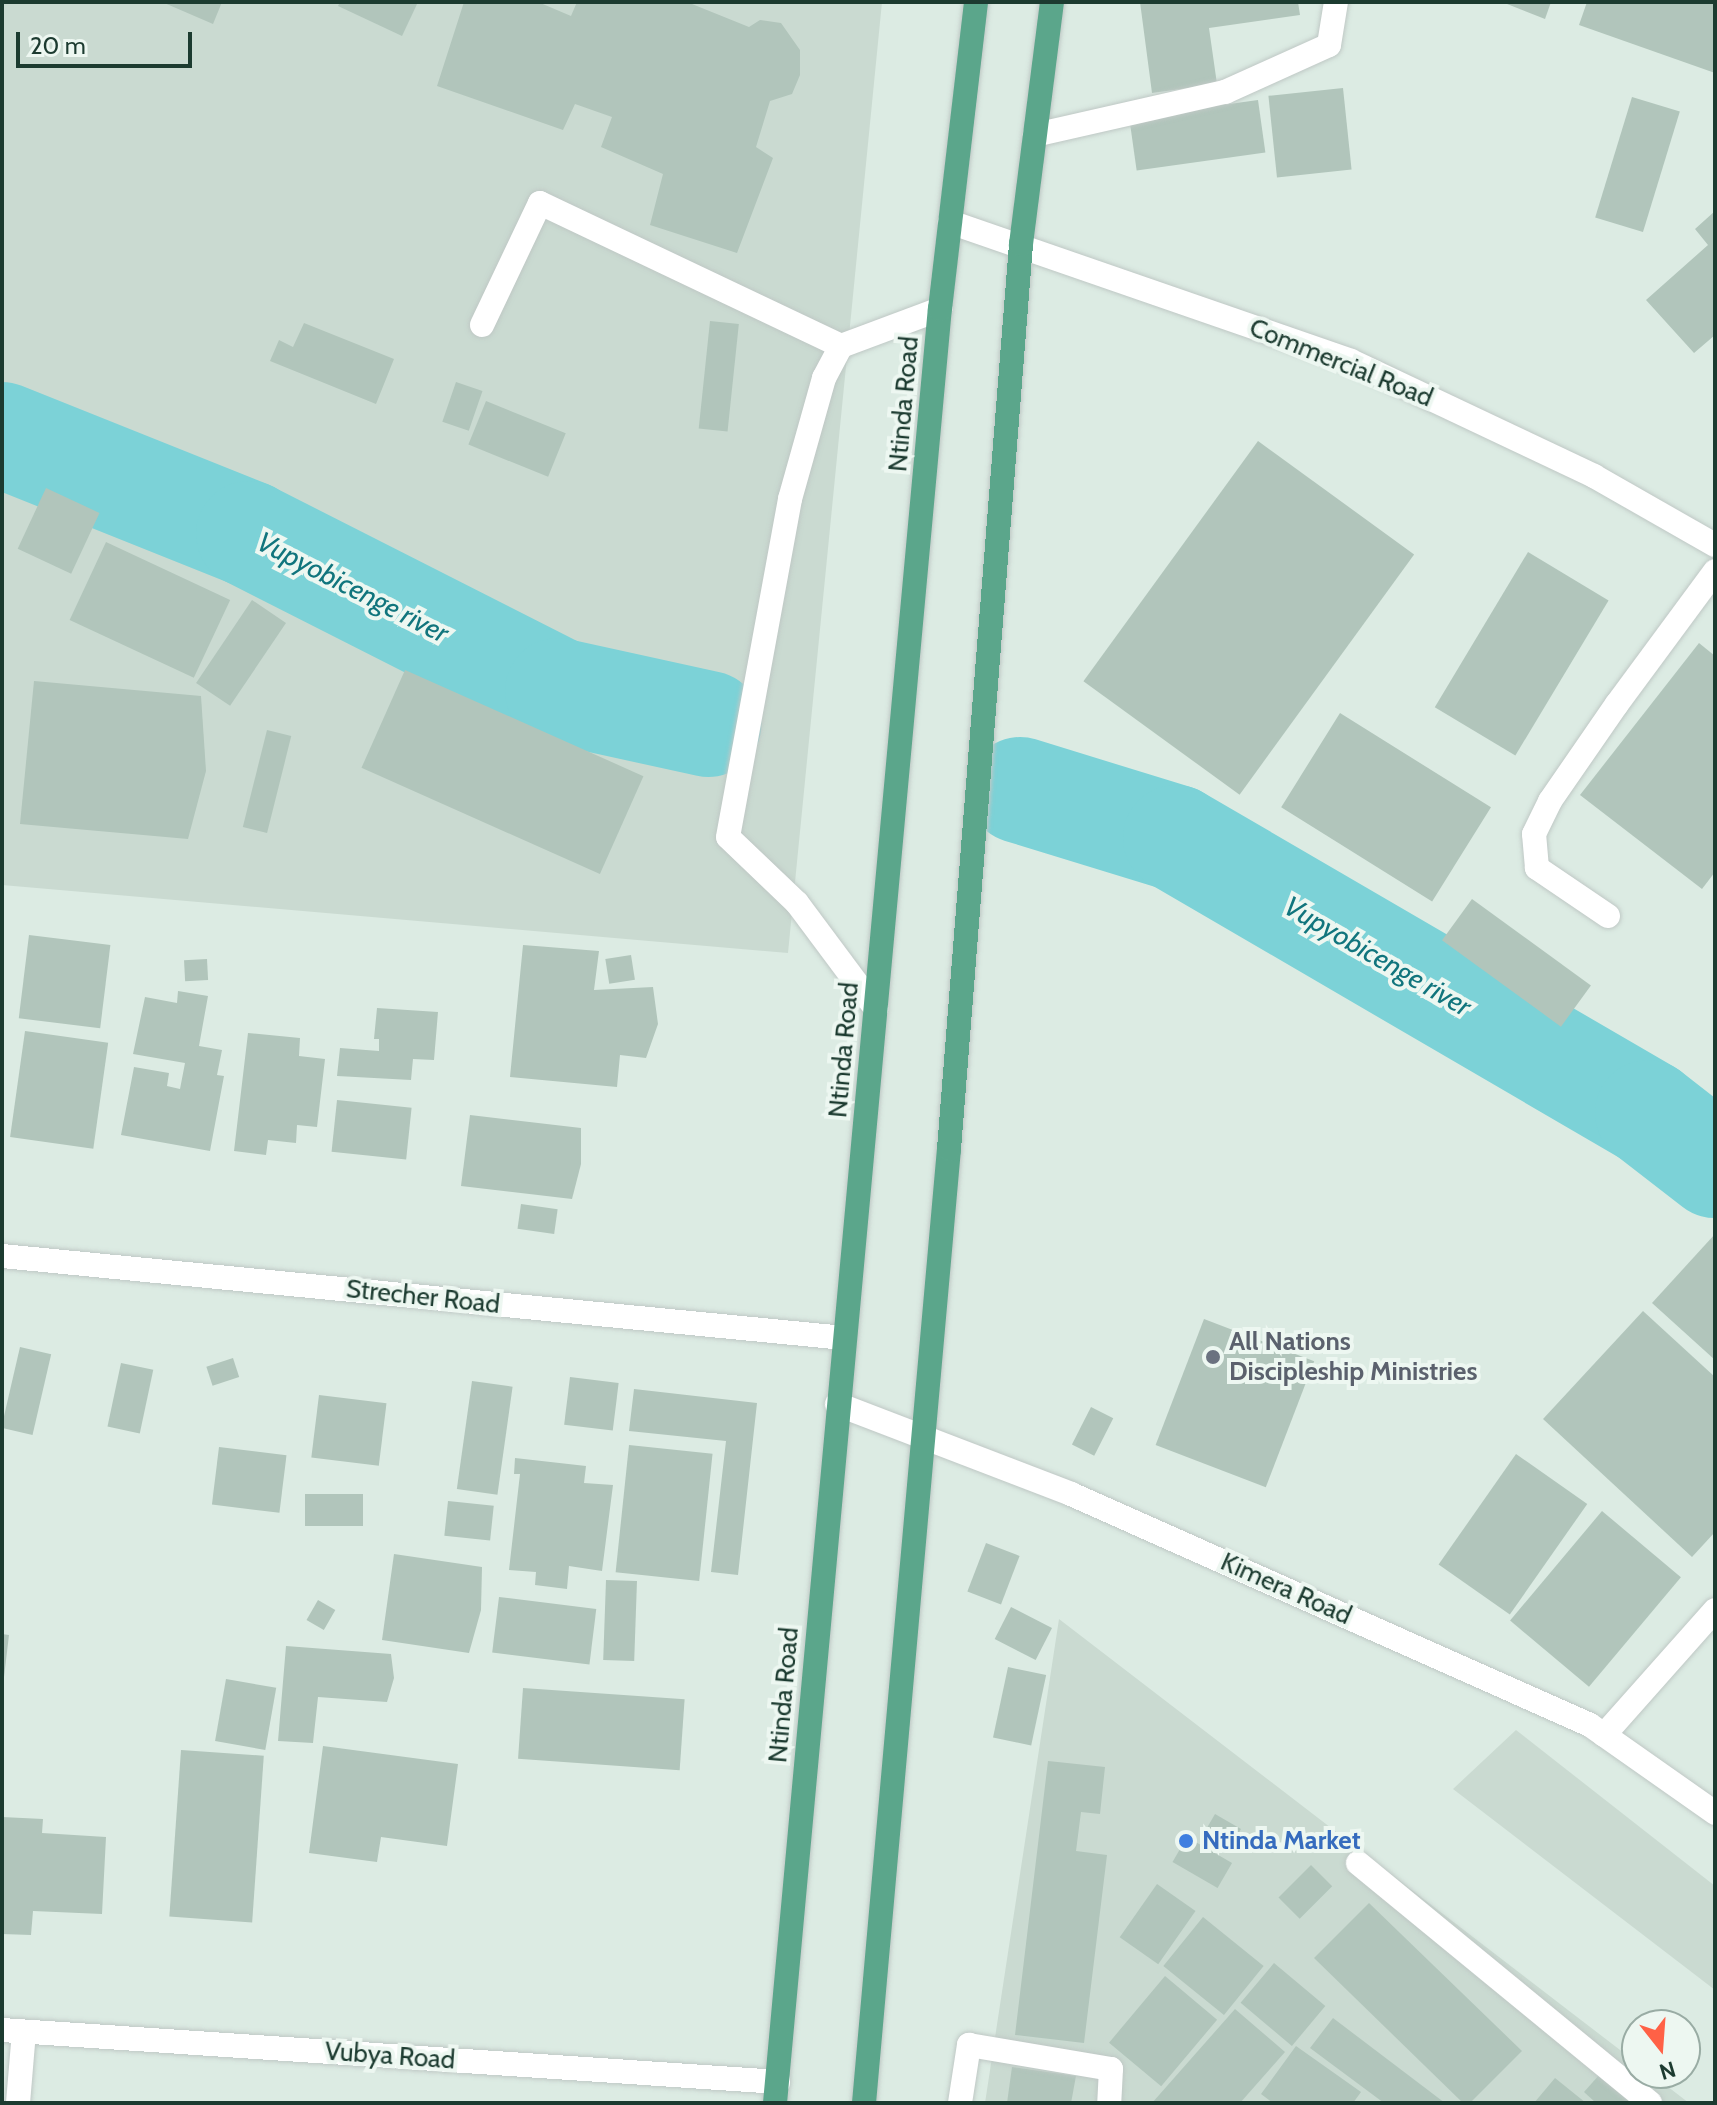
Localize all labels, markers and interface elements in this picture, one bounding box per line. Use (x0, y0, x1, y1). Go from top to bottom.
scale bar (20, 16, 196, 66)
text: 20 m (30, 31, 86, 60)
street label: Commercial Road (1245, 312, 1437, 414)
street label: Ntinda Road (883, 335, 925, 473)
water label: Vupyobicenge river (252, 524, 454, 650)
water label: Vupyobicenge river (1279, 889, 1477, 1023)
street label: Ntinda Road (823, 981, 865, 1119)
street label: Strecher Road (345, 1273, 501, 1321)
place label: All Nations Discipleship Ministries (1229, 1326, 1477, 1388)
marker: All Nations Discipleship Ministries (1204, 1348, 1222, 1366)
street label: Kimera Road (1216, 1546, 1356, 1632)
street label: Ntinda Road (763, 1626, 805, 1764)
place label: Ntinda Market (1202, 1825, 1361, 1857)
marker: Ntinda Market (1177, 1832, 1195, 1850)
north arrow (1621, 2009, 1701, 2089)
street label: Vubya Road (324, 2036, 456, 2076)
text: N (1656, 2055, 1679, 2086)

